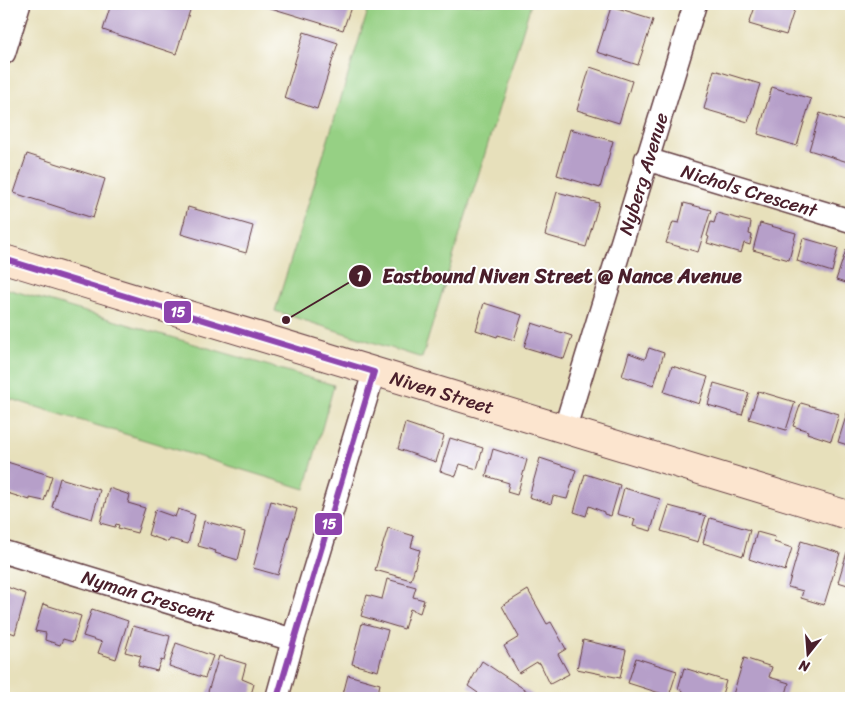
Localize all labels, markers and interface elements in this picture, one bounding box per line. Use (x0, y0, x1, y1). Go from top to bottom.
street label: Nyberg Avenue (609, 108, 677, 239)
street label: Nichols Crescent (677, 154, 823, 227)
callout: Eastbound Niven Street @ Nance Avenue (347, 258, 752, 293)
text: Eastbound Niven Street @ Nance Avenue (382, 259, 742, 294)
text: 1 (357, 263, 364, 289)
line badge: 15 (163, 300, 192, 324)
text: 15 (171, 300, 186, 325)
street label: Niven Street (386, 361, 498, 423)
line badge: 15 (314, 512, 343, 536)
text: 15 (322, 512, 337, 537)
street label: Nyman Crescent (78, 560, 219, 632)
north arrow (782, 630, 832, 680)
text: N (796, 652, 814, 680)

